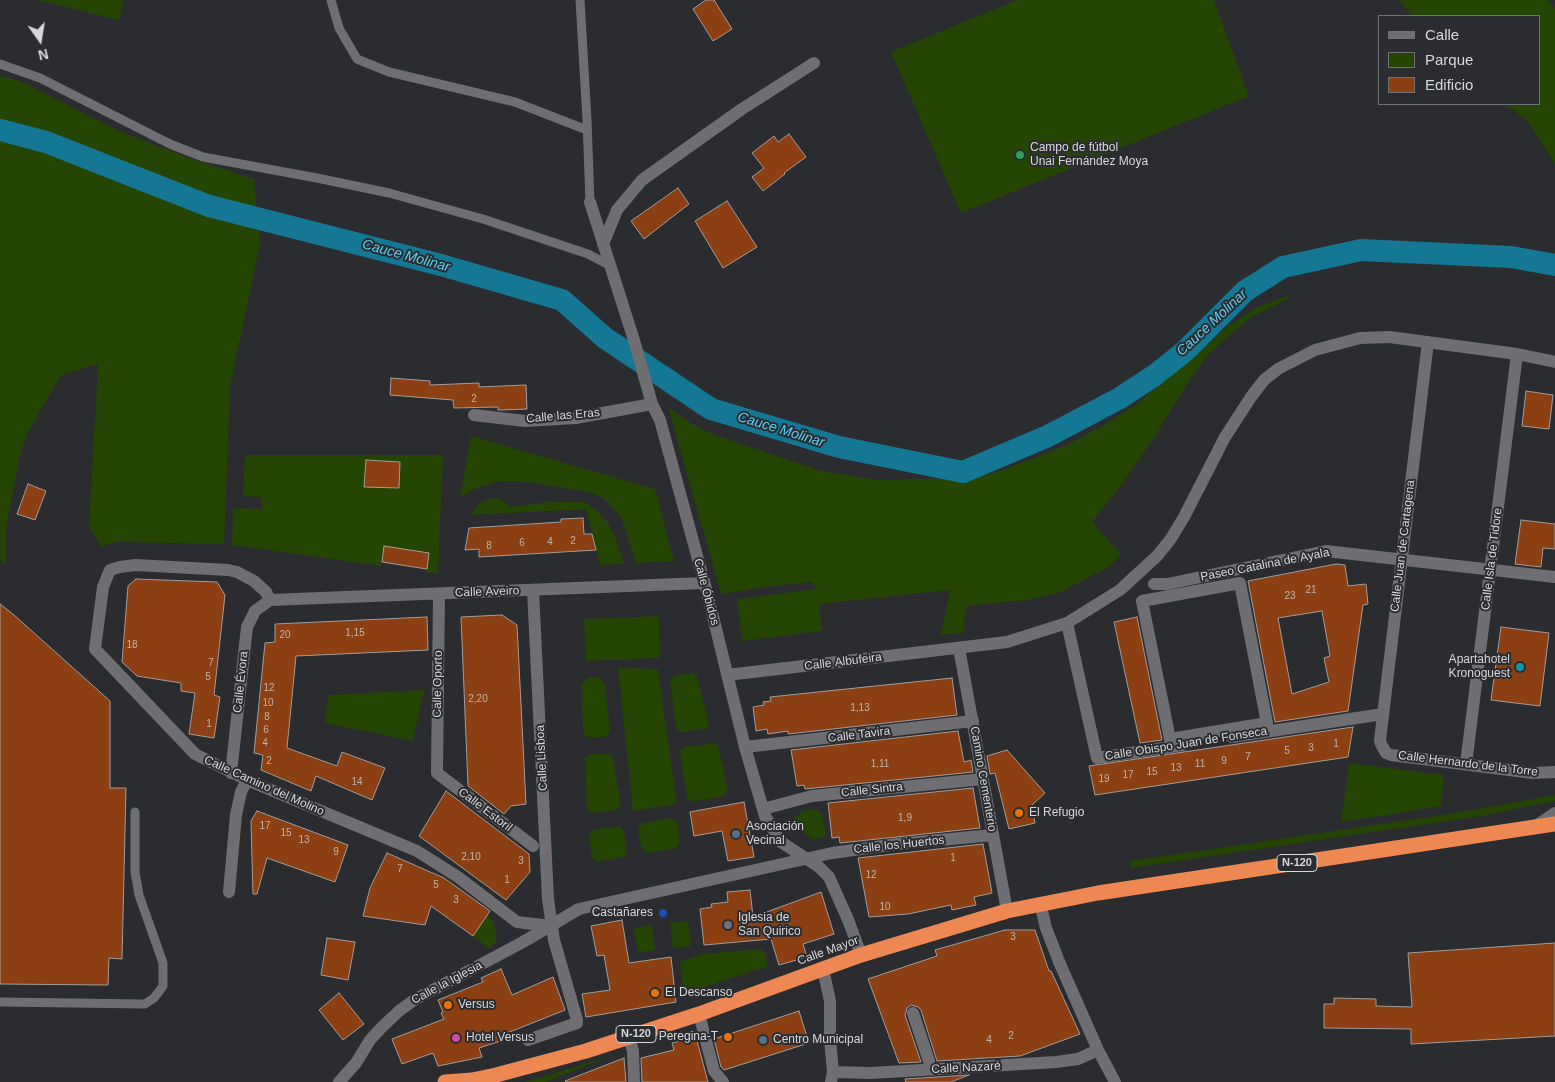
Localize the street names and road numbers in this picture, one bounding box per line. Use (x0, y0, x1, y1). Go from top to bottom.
street label: Calle las Eras (525, 406, 601, 426)
street label: Calle Juan de Cartagena (1388, 479, 1418, 613)
street label: Calle Isla de Tidore (1479, 507, 1505, 611)
street label: Paseo Catalina de Ayala (1199, 545, 1331, 585)
street label: Calle Óbidos (690, 557, 722, 627)
street label: Calle Aveiro (455, 584, 519, 600)
street label: Calle Évora (231, 650, 251, 714)
street label: Calle Oporto (430, 650, 446, 718)
street label: Calle Albufeira (803, 650, 883, 674)
street label: Calle Tavira (827, 724, 891, 746)
street label: Calle Obispo Juan de Fonseca (1104, 724, 1268, 764)
street label: Calle Lisboa (533, 725, 551, 791)
street label: Camino Cementerio (967, 725, 999, 833)
street label: Calle Hernardo de la Torre (1397, 748, 1539, 780)
street label: Calle Camino del Molino (202, 753, 326, 819)
street label: Calle Sintra (840, 780, 904, 800)
street label: Calle Estoril (455, 785, 515, 835)
street label: Calle los Huertos (853, 833, 945, 857)
road number: N-120 (1277, 854, 1317, 871)
street label: Calle Mayor (795, 933, 861, 969)
street label: Calle la Iglesia (409, 958, 485, 1008)
road number: N-120 (616, 1026, 656, 1042)
street label: Calle Nazaré (931, 1059, 1001, 1077)

